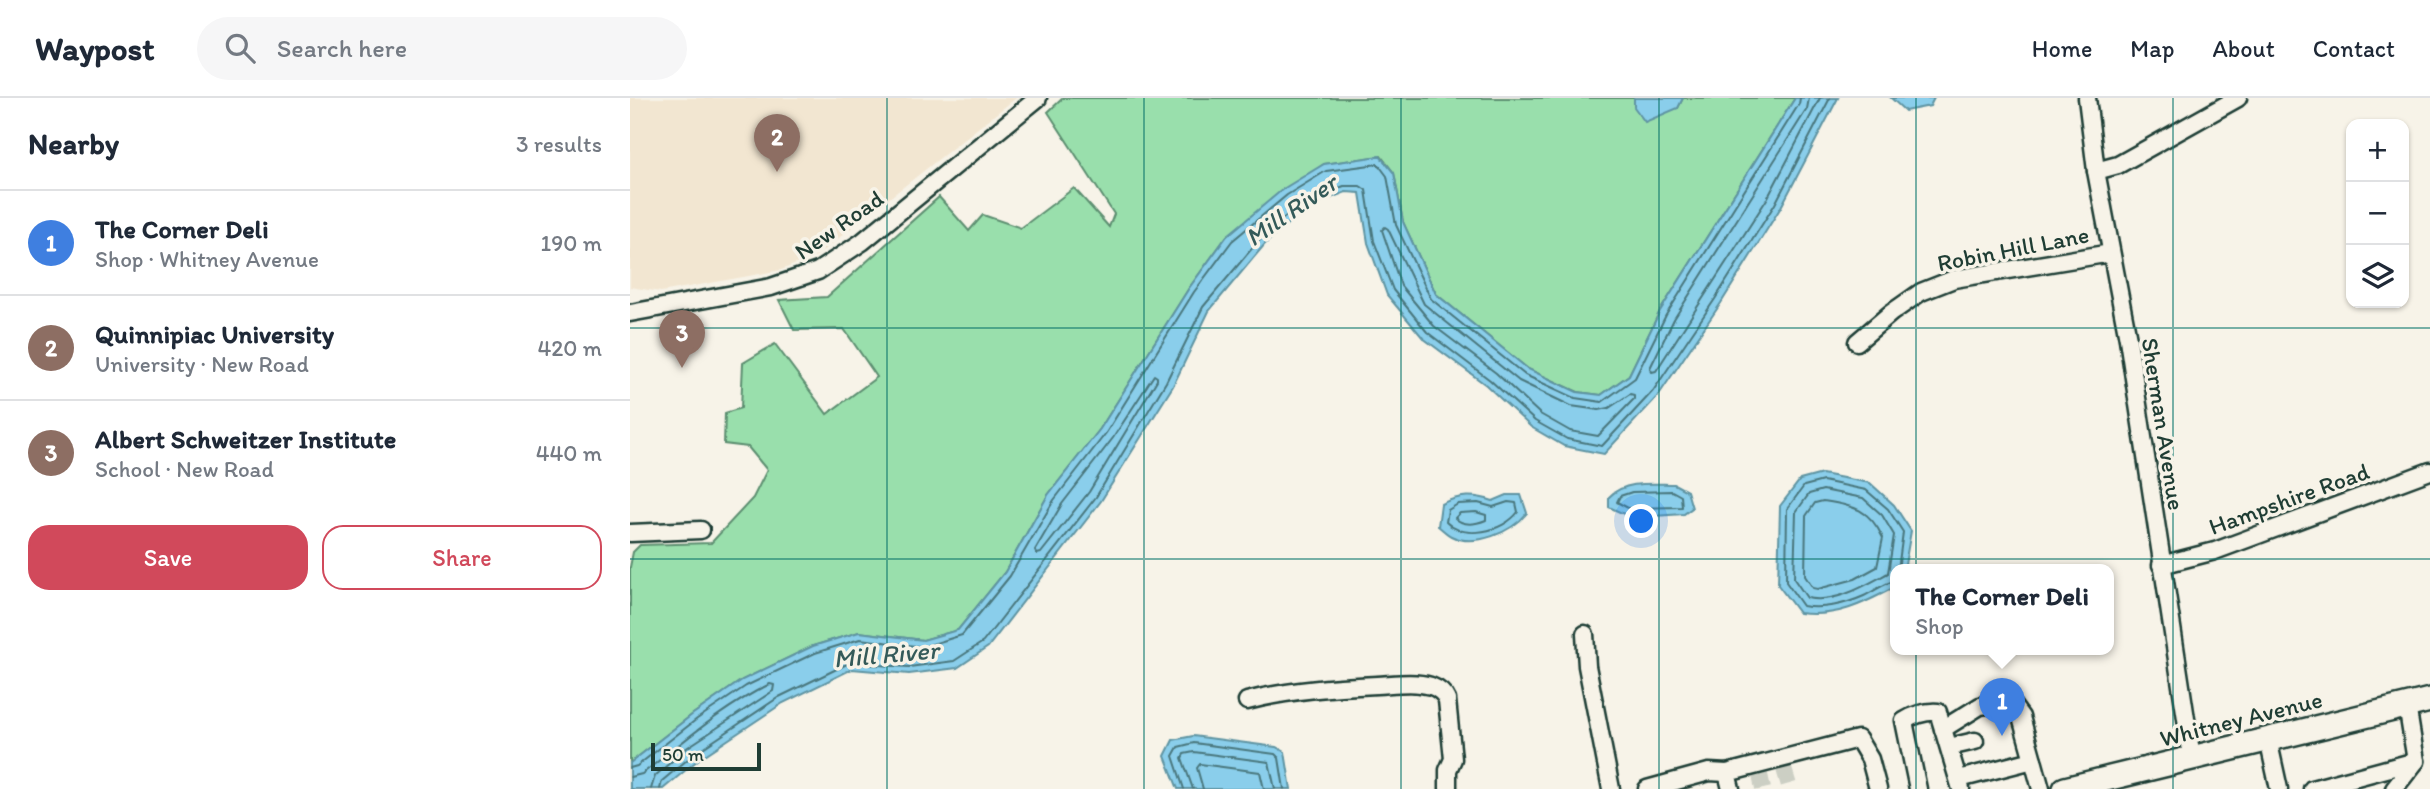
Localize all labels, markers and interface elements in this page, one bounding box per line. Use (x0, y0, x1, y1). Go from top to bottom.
search box (197, 17, 687, 80)
text: Waypost (35, 29, 155, 68)
icon: search (221, 29, 259, 67)
text: Search here (277, 32, 407, 64)
text: Home (2032, 34, 2092, 63)
text: Map (2130, 34, 2174, 63)
text: About (2212, 34, 2275, 63)
text: Contact (2313, 34, 2395, 63)
pin: 2 (754, 114, 800, 172)
map controls (2346, 119, 2409, 308)
button: + (2346, 119, 2409, 182)
text: Nearby (28, 125, 119, 162)
text: 3 results (516, 130, 602, 158)
water label: Mill River (1239, 165, 1346, 253)
button: − (2346, 182, 2409, 245)
street label: New Road (789, 183, 889, 266)
text: The Corner Deli (95, 213, 269, 245)
street label: Robin Hill Lane (1935, 220, 2091, 277)
text: 1 (46, 229, 56, 257)
text: 190 m (541, 229, 602, 257)
text: Shop · Whitney Avenue (95, 245, 319, 273)
button: layers (2346, 245, 2409, 308)
pin: 3 (659, 310, 705, 368)
text: Quinnipiac University (95, 318, 334, 350)
text: 2 (45, 334, 57, 362)
text: 420 m (537, 334, 602, 362)
street label: Sherman Avenue (2136, 336, 2191, 512)
text: University · New Road (95, 350, 309, 378)
text: Albert Schweitzer Institute (95, 423, 396, 455)
text: 3 (45, 439, 57, 467)
text: 440 m (536, 439, 602, 467)
text: School · New Road (95, 455, 274, 483)
street label: Hampshire Road (2205, 456, 2373, 541)
your location (1624, 504, 1658, 538)
button: Save (28, 525, 308, 590)
button: Share (322, 525, 602, 590)
popup (1890, 564, 2114, 655)
text: The Corner Deli (1915, 580, 2089, 612)
text: Shop (1915, 612, 1964, 640)
water label: Mill River (832, 633, 943, 675)
pin: 1 (1979, 678, 2025, 736)
street label: Whitney Avenue (2157, 684, 2325, 753)
scale bar (651, 740, 761, 772)
text: 50 m (662, 743, 704, 766)

